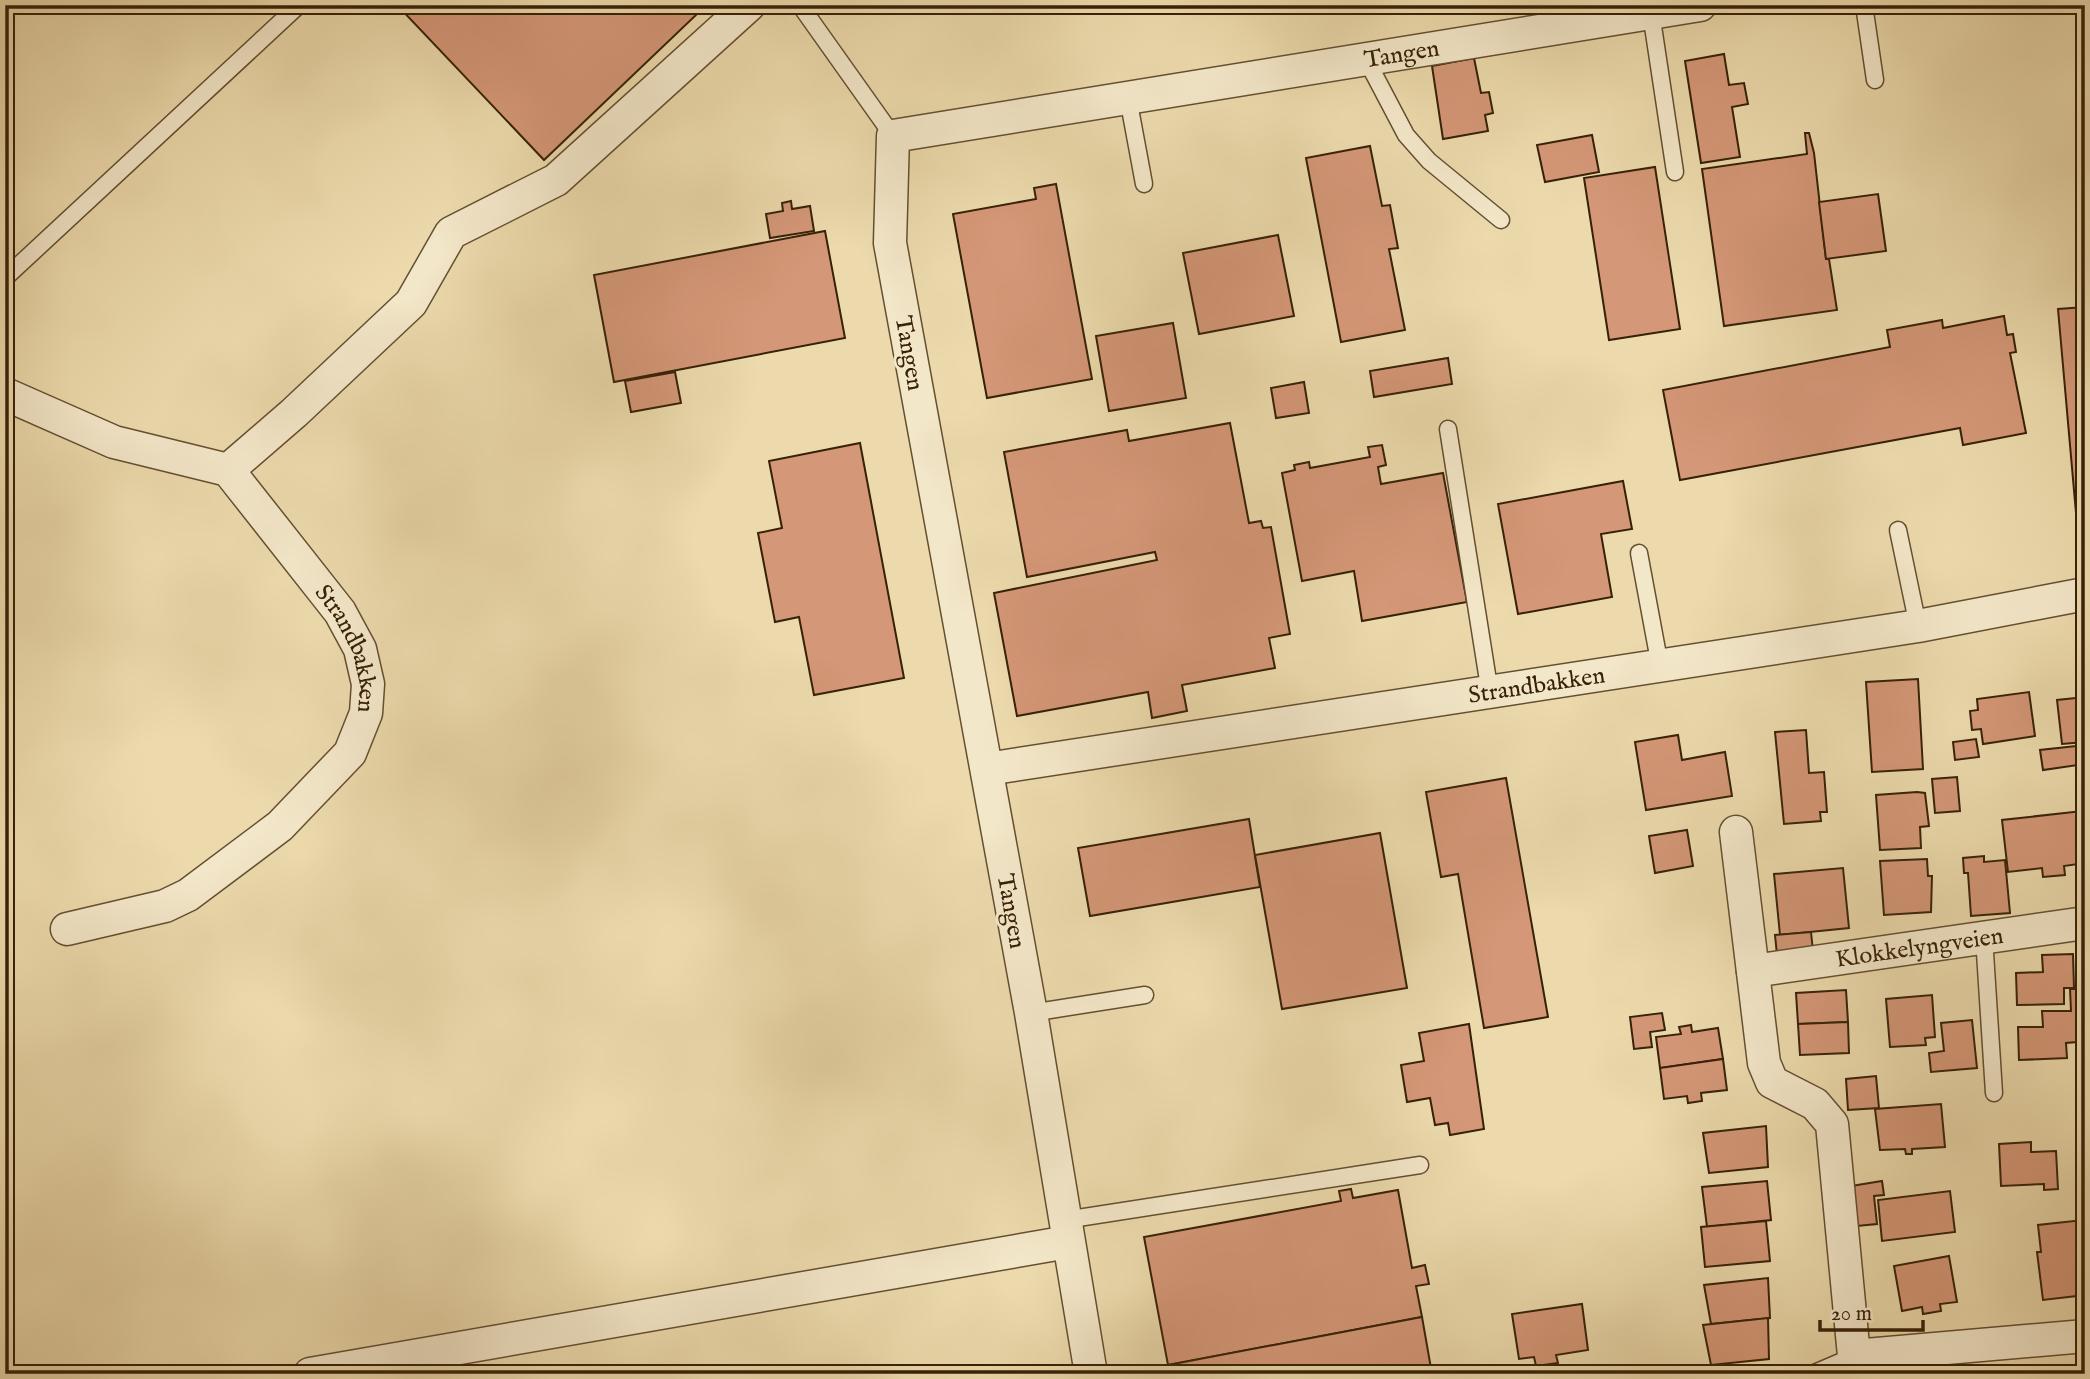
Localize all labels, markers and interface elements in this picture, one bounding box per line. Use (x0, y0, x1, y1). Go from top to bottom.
street label: Tangen (1362, 34, 1442, 76)
street label: Tangen (887, 313, 930, 393)
street label: Strandbakken (307, 579, 383, 714)
street label: Strandbakken (1466, 660, 1607, 712)
street label: Tangen (989, 871, 1032, 951)
street label: Klokkelyngveien (1834, 921, 2006, 976)
scale bar (1820, 1288, 1924, 1332)
text: 20 m (1831, 1301, 1872, 1328)

